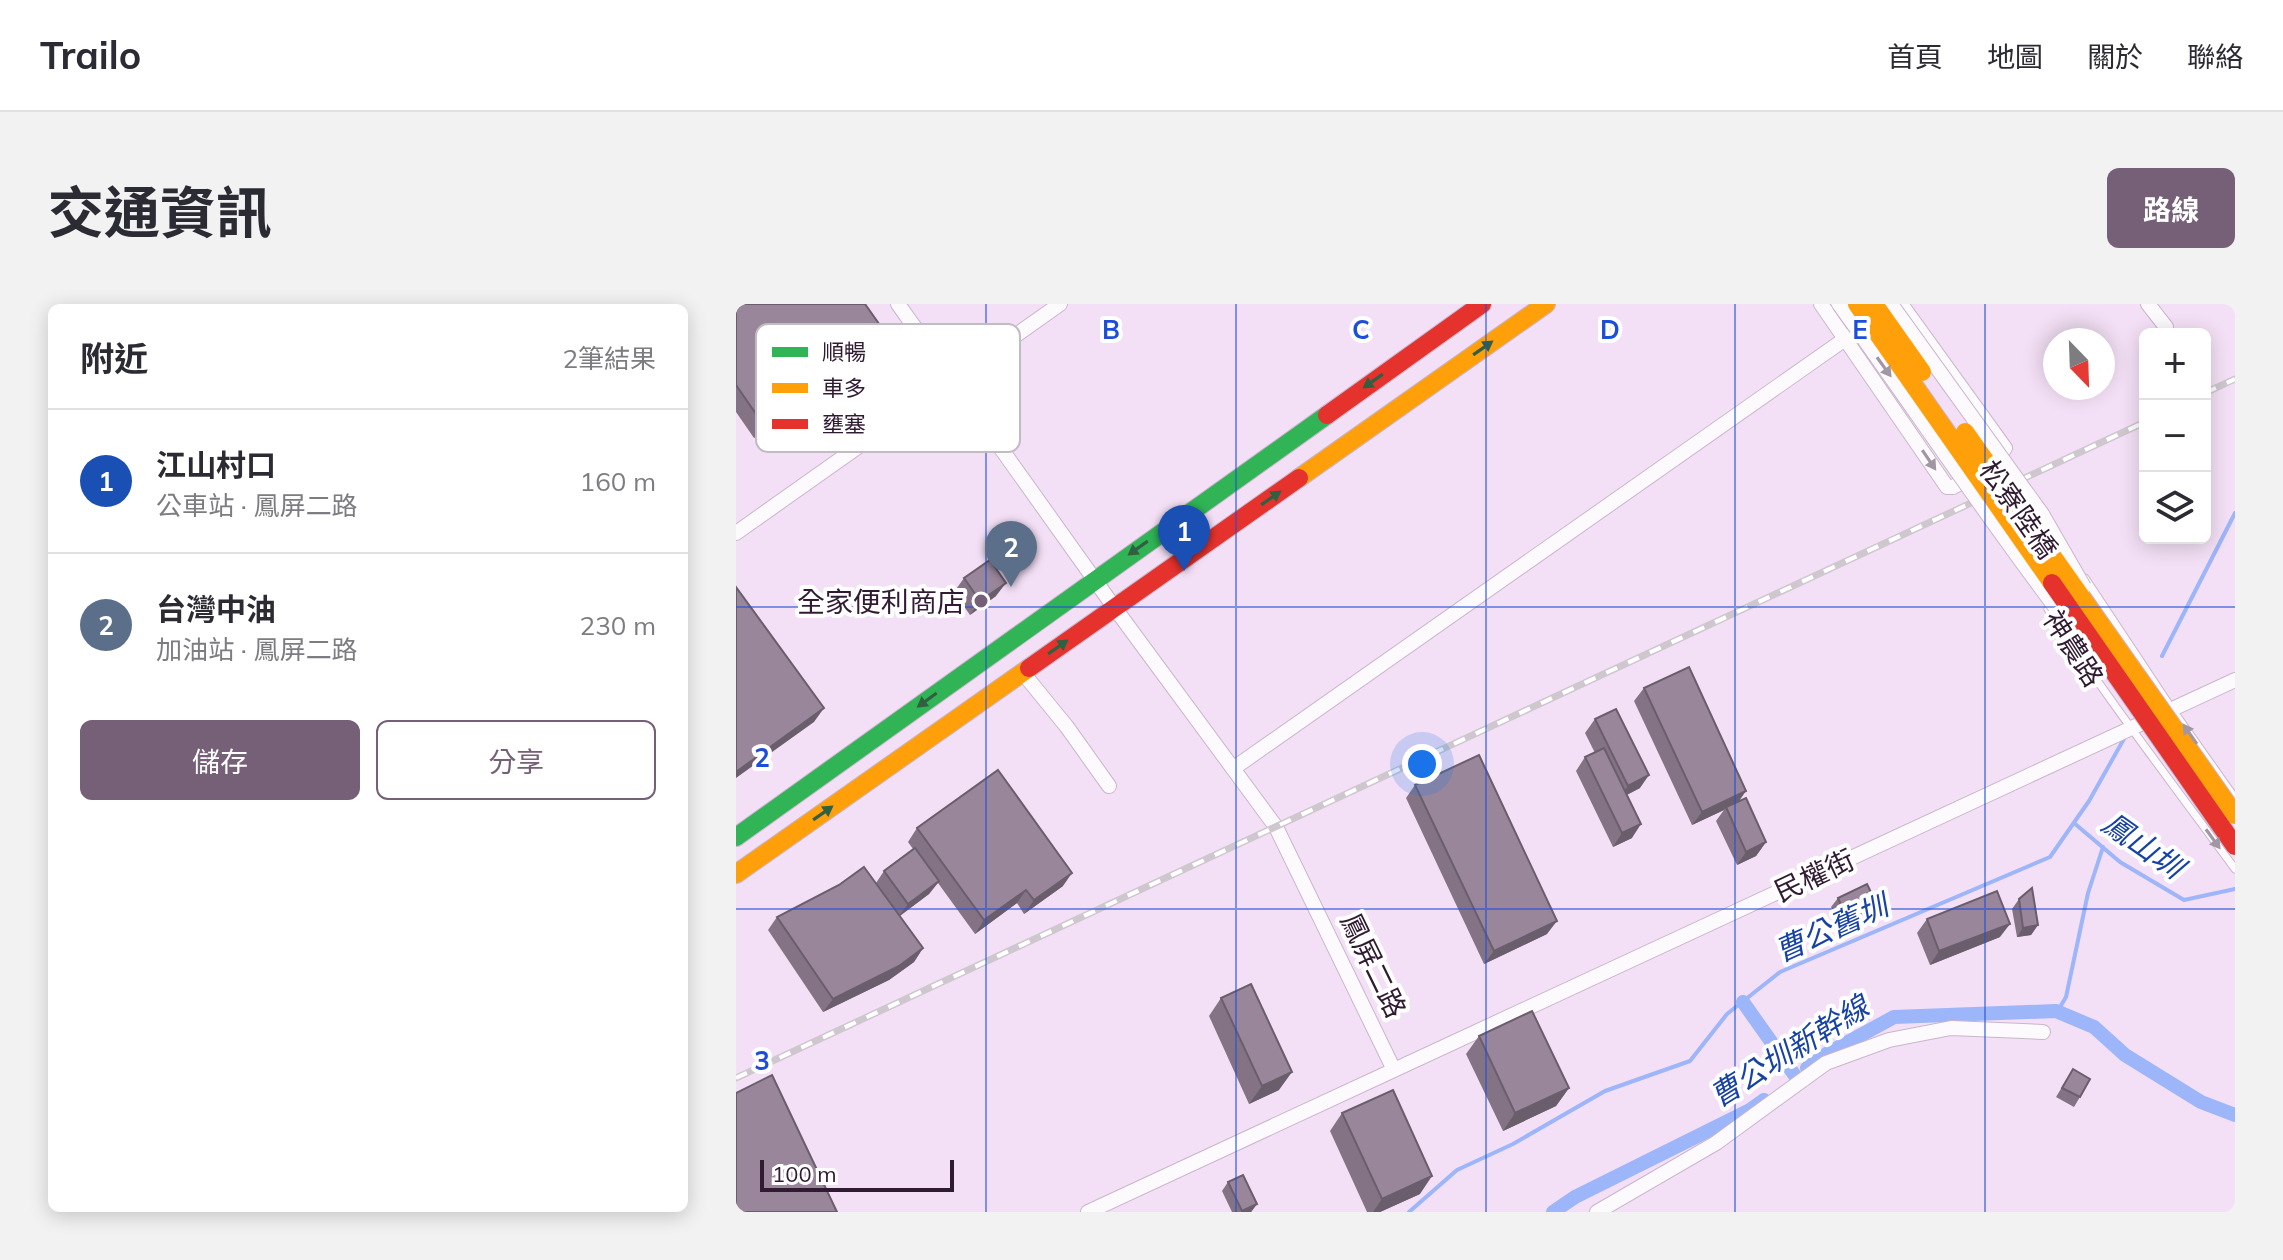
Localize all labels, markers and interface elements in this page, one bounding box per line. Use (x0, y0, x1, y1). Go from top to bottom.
text: Trailo (40, 31, 141, 79)
text: 首頁 (1887, 39, 1943, 74)
text: 地圖 (1987, 39, 2043, 74)
text: 關於 (2087, 39, 2143, 74)
text: 聯絡 (2187, 39, 2243, 74)
button: 路線 (2107, 168, 2235, 248)
text: 交通資訊 (48, 177, 272, 247)
text: B (1102, 313, 1120, 346)
text: C (1352, 313, 1370, 346)
text: D (1600, 313, 1620, 346)
text: E (1852, 313, 1868, 346)
legend (756, 324, 1020, 452)
north arrow (2043, 328, 2115, 400)
map controls (2139, 328, 2211, 544)
button: + (2139, 328, 2211, 400)
text: 附近 (80, 337, 148, 380)
text: 順暢 (822, 338, 866, 366)
one-way arrow (1473, 341, 1494, 356)
text: 2筆結果 (562, 342, 656, 375)
one-way arrow (1876, 357, 1892, 377)
one-way arrow (1363, 373, 1383, 389)
text: 車多 (822, 374, 866, 402)
button: − (2139, 400, 2211, 472)
text: 壅塞 (822, 410, 866, 438)
text: 江山村口 (156, 446, 276, 484)
one-way arrow (1921, 449, 1936, 471)
street label: 松寮陸橋 (1973, 453, 2065, 565)
text: 1 (98, 465, 114, 498)
text: 160 m (580, 465, 656, 498)
button: layers (2139, 472, 2211, 544)
text: 公車站 · 鳳屏二路 (156, 489, 358, 522)
one-way arrow (1260, 490, 1281, 506)
pin: 1 (1158, 505, 1210, 571)
pin: 2 (985, 521, 1037, 587)
one-way arrow (1127, 540, 1149, 556)
place label: 全家便利商店 (797, 584, 965, 619)
text: 台灣中油 (156, 590, 276, 628)
marker: 全家便利商店 (972, 592, 990, 610)
street label: 神農路 (2036, 603, 2112, 693)
text: 2 (98, 609, 114, 642)
text: 230 m (580, 609, 656, 642)
text: 加油站 · 鳳屏二路 (156, 633, 358, 666)
one-way arrow (1047, 639, 1069, 655)
one-way arrow (916, 692, 938, 708)
button: 儲存 (80, 720, 360, 800)
button: 分享 (376, 720, 656, 800)
one-way arrow (2182, 723, 2198, 745)
text: 2 (754, 741, 770, 774)
your location (1402, 744, 1442, 784)
water label: 鳳山圳 (2095, 804, 2194, 889)
one-way arrow (812, 806, 833, 822)
one-way arrow (2205, 829, 2220, 850)
street label: 民權街 (1769, 841, 1859, 909)
water label: 曹公舊圳 (1768, 885, 1897, 970)
street label: 鳳屏二路 (1334, 907, 1414, 1023)
water label: 曹公圳新幹線 (1703, 986, 1878, 1115)
text: 3 (754, 1044, 770, 1077)
scale bar (760, 1156, 954, 1192)
text: 100 m (772, 1160, 837, 1188)

